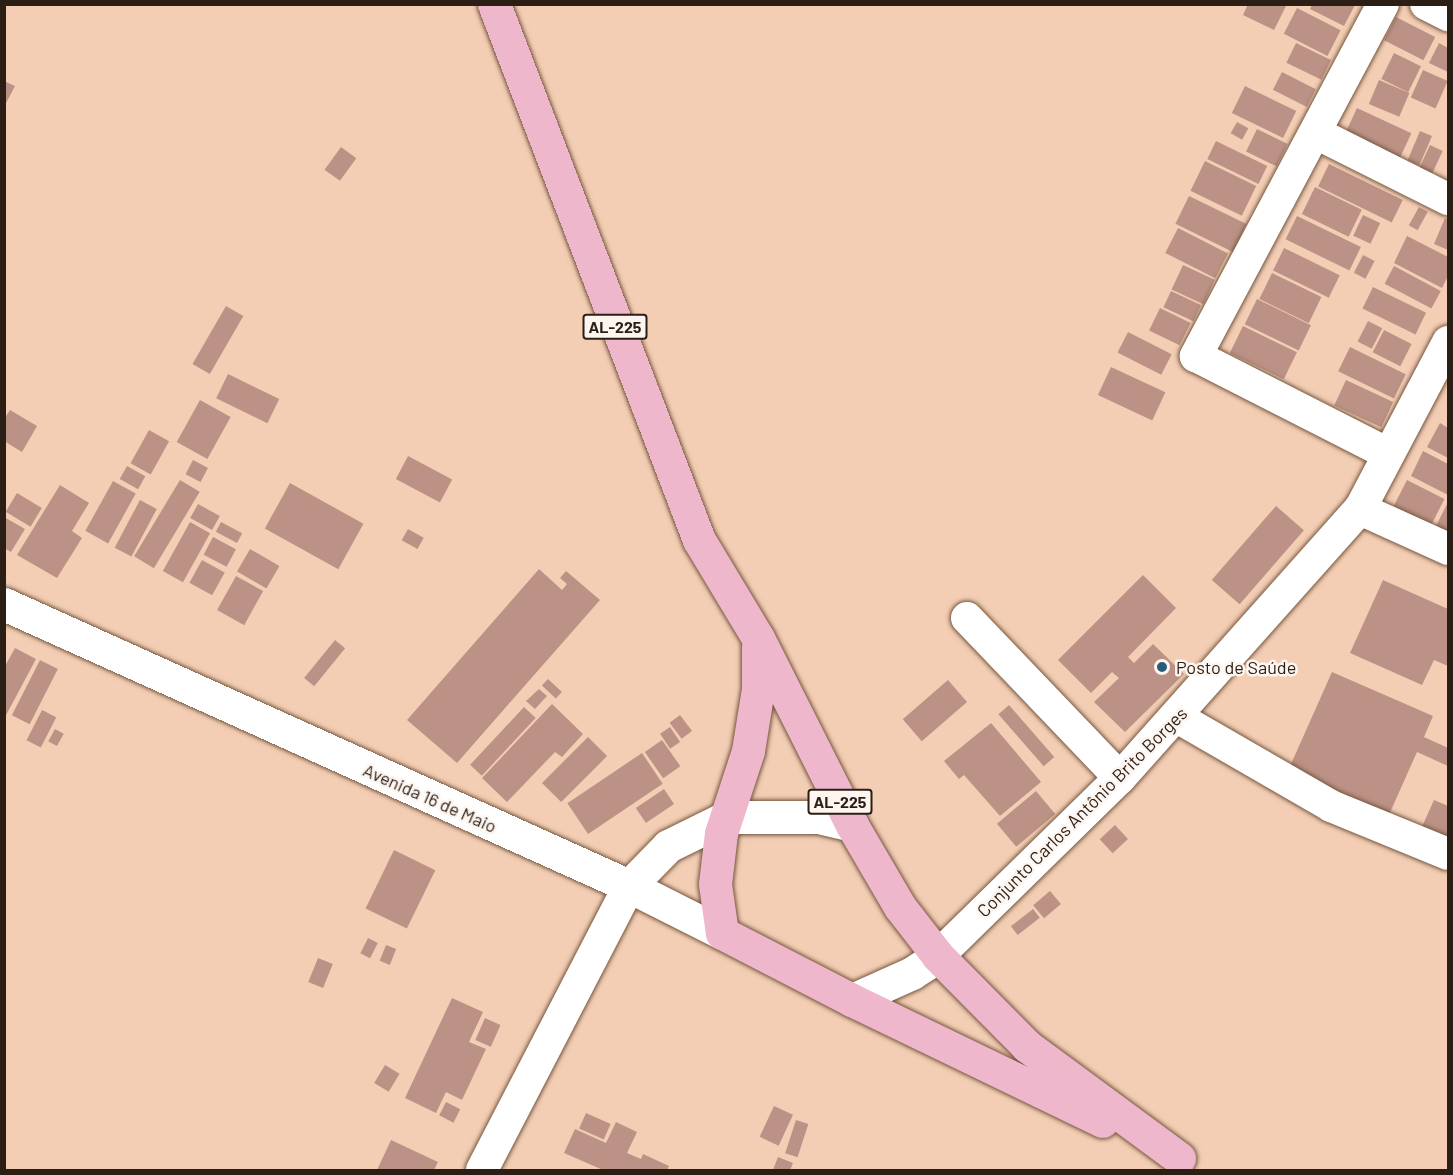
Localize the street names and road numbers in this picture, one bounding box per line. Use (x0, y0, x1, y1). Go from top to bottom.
road number: AL-225 (582, 314, 648, 340)
street label: Conjunto Carlos Antônio Brito Borges (972, 702, 1192, 922)
street label: Avenida 16 de Maio (360, 759, 500, 837)
road number: AL-225 (807, 789, 873, 815)

